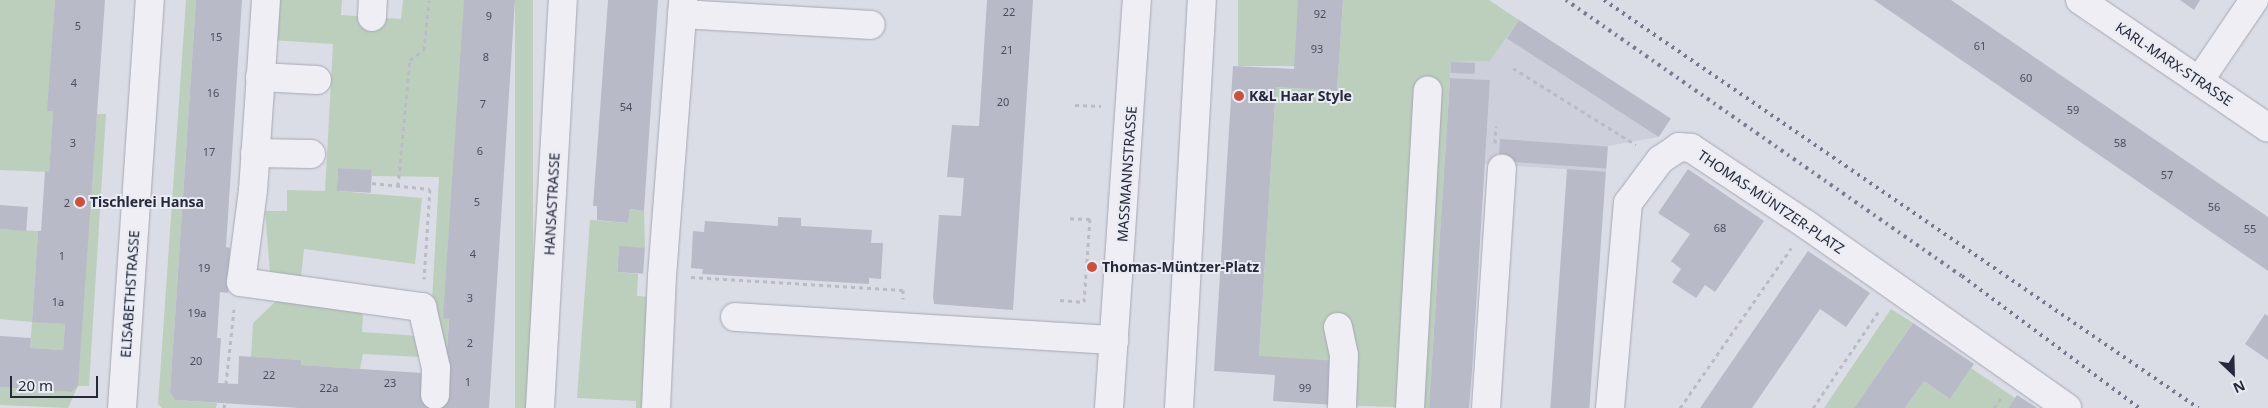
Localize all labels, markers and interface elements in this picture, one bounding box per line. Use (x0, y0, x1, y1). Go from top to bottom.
house number: 22 (1003, 5, 1015, 19)
house number: 92 (1314, 7, 1326, 21)
house number: 9 (486, 9, 492, 23)
house number: 5 (75, 19, 81, 33)
street label: KARL-MARX-STRASSE (2112, 19, 2236, 109)
house number: 15 (210, 30, 222, 44)
house number: 61 (1974, 39, 1986, 53)
house number: 93 (1311, 42, 1323, 56)
house number: 21 (1001, 43, 1013, 57)
house number: 8 (483, 50, 489, 64)
house number: 60 (2020, 71, 2032, 85)
house number: 4 (71, 76, 77, 90)
house number: 16 (207, 86, 219, 100)
place label: K&L Haar Style (1249, 88, 1352, 104)
marker: K&L Haar Style (1233, 90, 1245, 102)
house number: 20 (997, 95, 1009, 109)
house number: 7 (480, 97, 486, 111)
house number: 54 (620, 100, 632, 114)
house number: 59 (2067, 103, 2079, 117)
street label: MASSMANNSTRASSE (1114, 105, 1140, 243)
house number: 3 (70, 136, 76, 150)
house number: 58 (2114, 136, 2126, 150)
house number: 6 (477, 144, 483, 158)
house number: 17 (203, 145, 215, 159)
street label: THOMAS-MÜNTZER-PLATZ (1695, 147, 1847, 257)
street label: HANSASTRASSE (541, 152, 563, 256)
house number: 57 (2161, 168, 2173, 182)
place label: Tischlerei Hansa (90, 194, 204, 210)
house number: 5 (474, 195, 480, 209)
house number: 2 (64, 196, 70, 210)
marker: Tischlerei Hansa (74, 196, 86, 208)
house number: 56 (2208, 200, 2220, 214)
house number: 68 (1714, 221, 1726, 235)
house number: 55 (2244, 222, 2256, 236)
street label: ELISABETHSTRASSE (117, 230, 143, 358)
house number: 4 (470, 247, 476, 261)
house number: 1 (59, 249, 65, 263)
place label: Thomas-Müntzer-Platz (1102, 259, 1259, 275)
house number: 19 (198, 261, 210, 275)
marker: Thomas-Müntzer-Platz (1086, 261, 1098, 273)
house number: 3 (467, 291, 473, 305)
house number: 1a (52, 295, 64, 309)
house number: 19a (188, 306, 206, 320)
house number: 2 (467, 336, 473, 350)
north arrow (2208, 348, 2258, 398)
house number: 20 (190, 354, 202, 368)
scale bar (12, 366, 100, 398)
house number: 22 (263, 368, 275, 382)
text: 20 m (18, 375, 53, 395)
house number: 1 (465, 375, 471, 389)
house number: 23 (384, 376, 396, 390)
text: N (2230, 376, 2248, 398)
house number: 22a (320, 381, 338, 395)
house number: 99 (1299, 381, 1311, 395)

